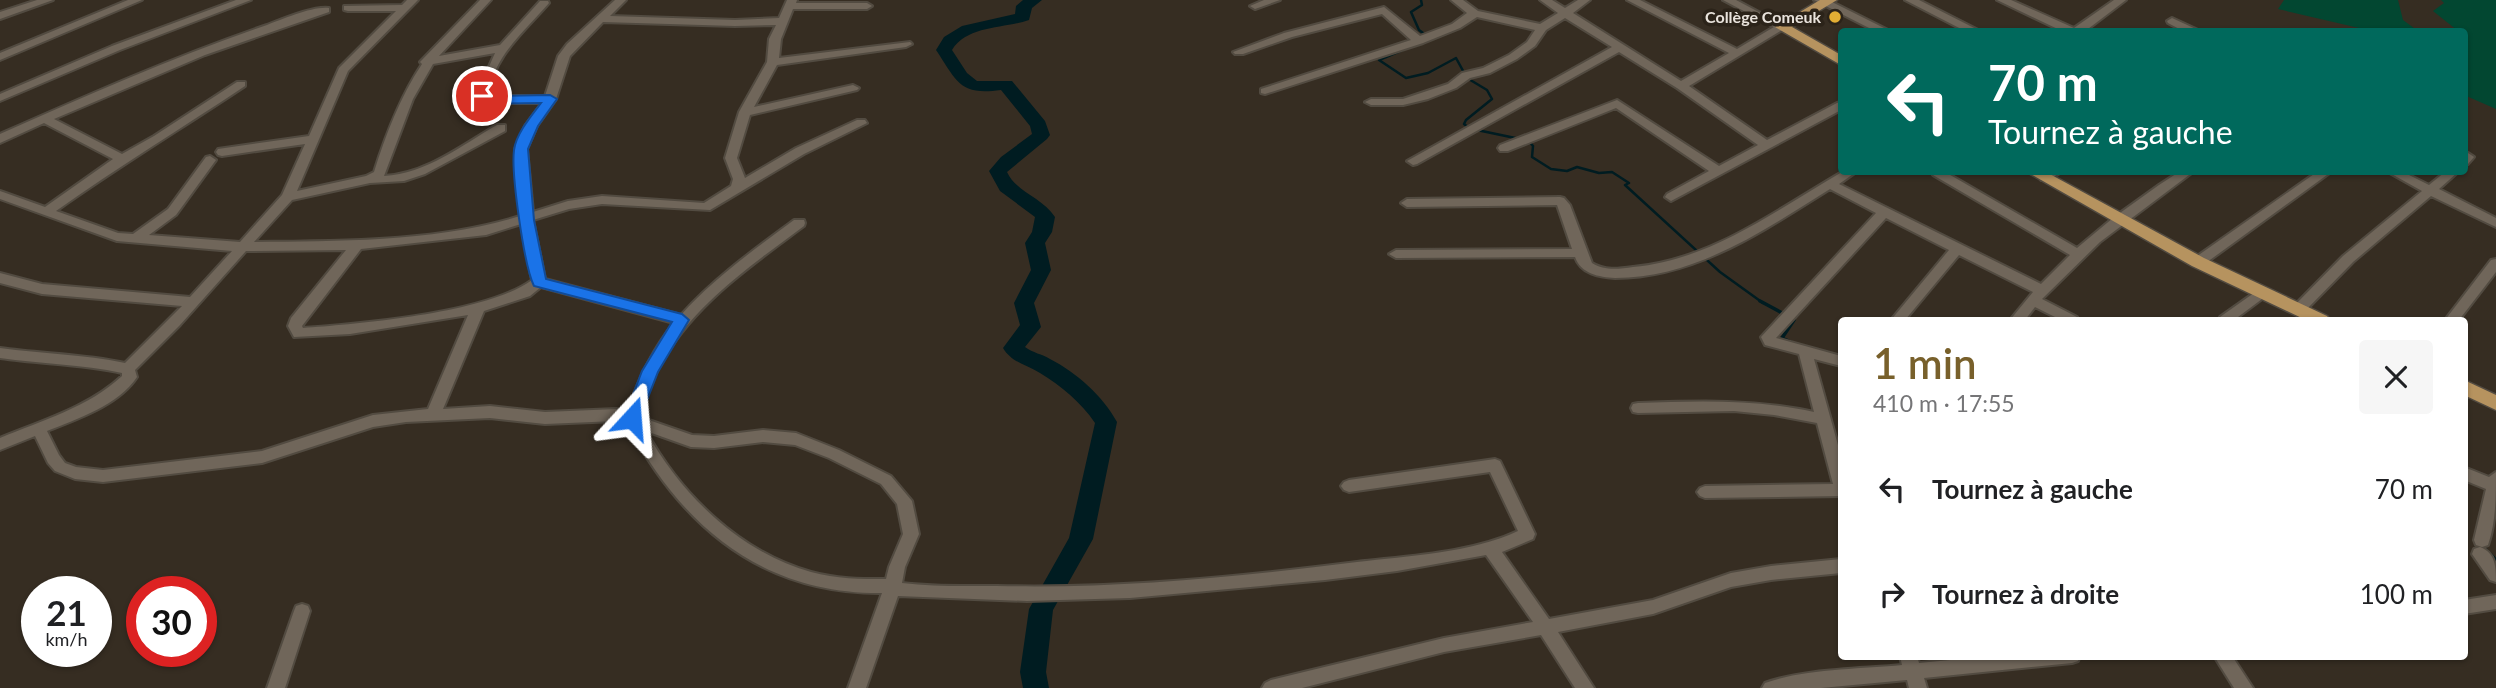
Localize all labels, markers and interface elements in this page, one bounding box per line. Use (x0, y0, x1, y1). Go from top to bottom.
place label: Collège Comeuk (1705, 7, 1821, 26)
marker: Collège Comeuk (1827, 9, 1843, 25)
text: 70 m (1988, 53, 2098, 111)
icon: left (1873, 56, 1964, 147)
pin (452, 66, 512, 126)
icon: arrive (463, 77, 501, 115)
text: Tournez à gauche (1988, 112, 2233, 151)
text: 1 min (1873, 338, 1977, 388)
button: close (2359, 340, 2433, 414)
position arrow (595, 381, 669, 455)
text: 410 m · 17:55 (1873, 389, 2015, 417)
icon: left (1873, 470, 1911, 508)
text: Tournez à gauche (1932, 473, 2133, 505)
text: 70 m (2375, 473, 2433, 505)
icon: right (1873, 575, 1911, 613)
speed limit sign: 30 (126, 576, 217, 667)
text: Tournez à droite (1932, 578, 2119, 610)
text: 100 m (2360, 578, 2433, 610)
text: 21 (46, 591, 87, 633)
text: km/h (45, 628, 88, 650)

